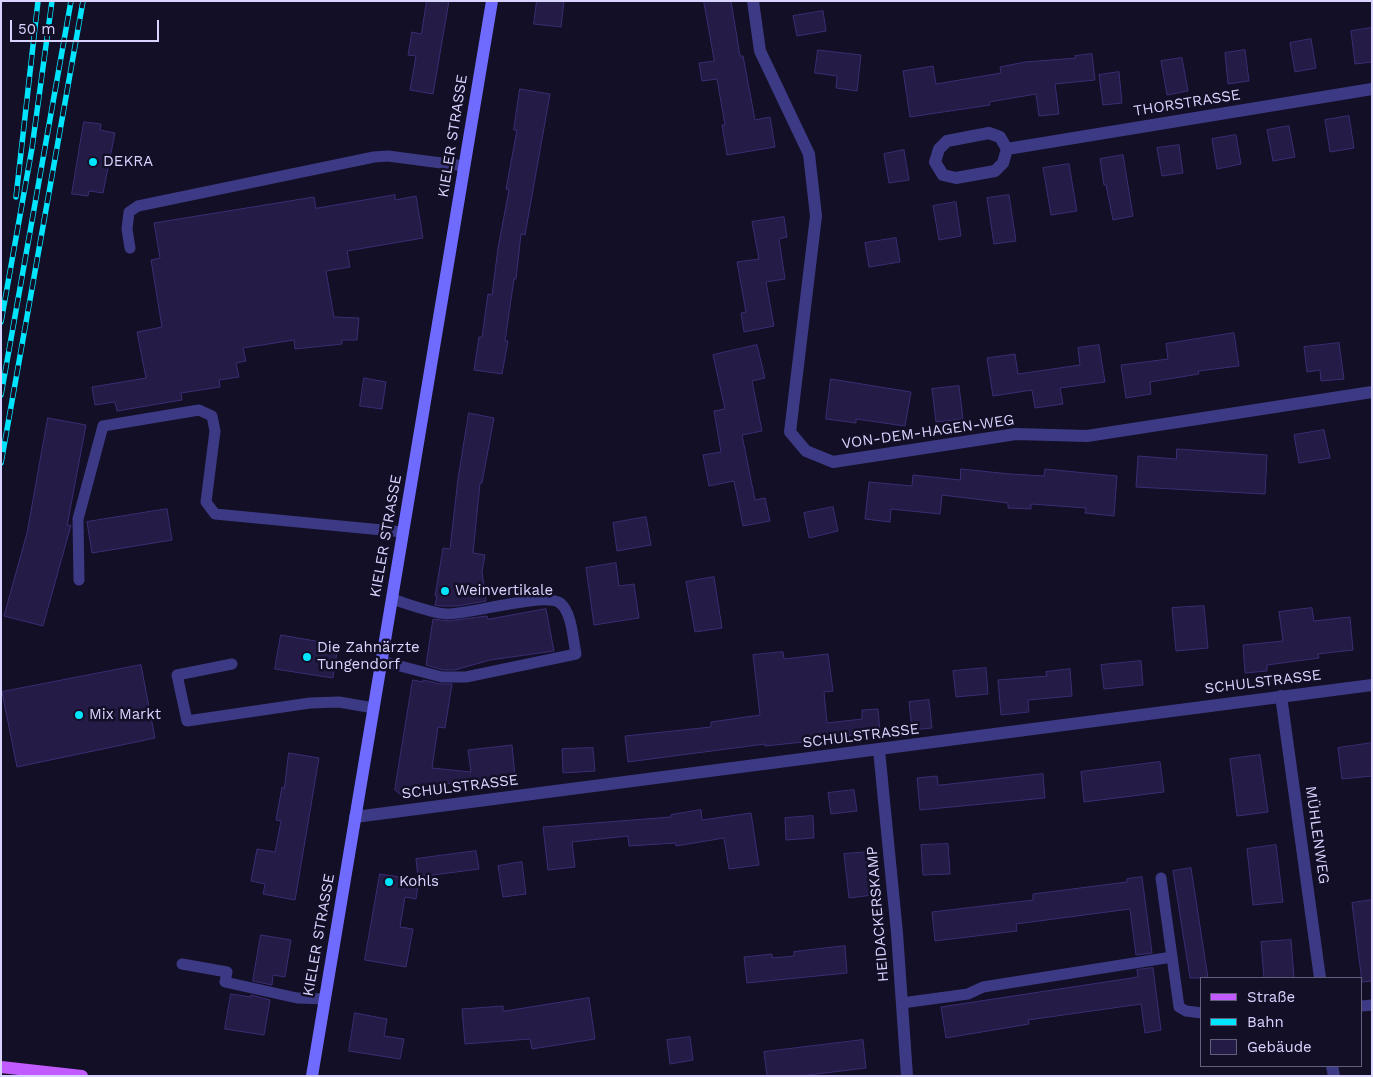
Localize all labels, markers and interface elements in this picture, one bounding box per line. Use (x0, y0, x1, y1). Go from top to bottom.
scale bar (12, 10, 161, 42)
text: 50 m (18, 20, 55, 38)
street label: KIELER STRASSE (434, 73, 472, 199)
street label: THORSTRASSE (1132, 86, 1242, 120)
place label: DEKRA (103, 153, 153, 171)
marker: DEKRA (87, 156, 99, 168)
street label: VON-DEM-HAGEN-WEG (841, 411, 1015, 453)
street label: KIELER STRASSE (366, 473, 406, 599)
place label: Weinvertikale (455, 582, 553, 600)
marker: Weinvertikale (439, 585, 451, 597)
place label: Die Zahnärzte Tungendorf (317, 639, 420, 674)
marker: Die Zahnärzte Tungendorf (301, 651, 313, 663)
street label: SCHULSTRASSE (1204, 666, 1322, 698)
place label: Mix Markt (89, 706, 161, 724)
marker: Mix Markt (73, 709, 85, 721)
street label: SCHULSTRASSE (802, 720, 920, 752)
street label: SCHULSTRASSE (401, 771, 519, 803)
street label: MÜHLENWEG (1301, 785, 1333, 885)
street label: HEIDACKERSKAMP (863, 845, 893, 983)
street label: KIELER STRASSE (299, 872, 339, 998)
place label: Kohls (399, 873, 439, 891)
marker: Kohls (383, 876, 395, 888)
legend (1200, 977, 1363, 1067)
text: Straße (1247, 988, 1295, 1006)
text: Bahn (1247, 1013, 1284, 1031)
text: Gebäude (1247, 1038, 1312, 1056)

